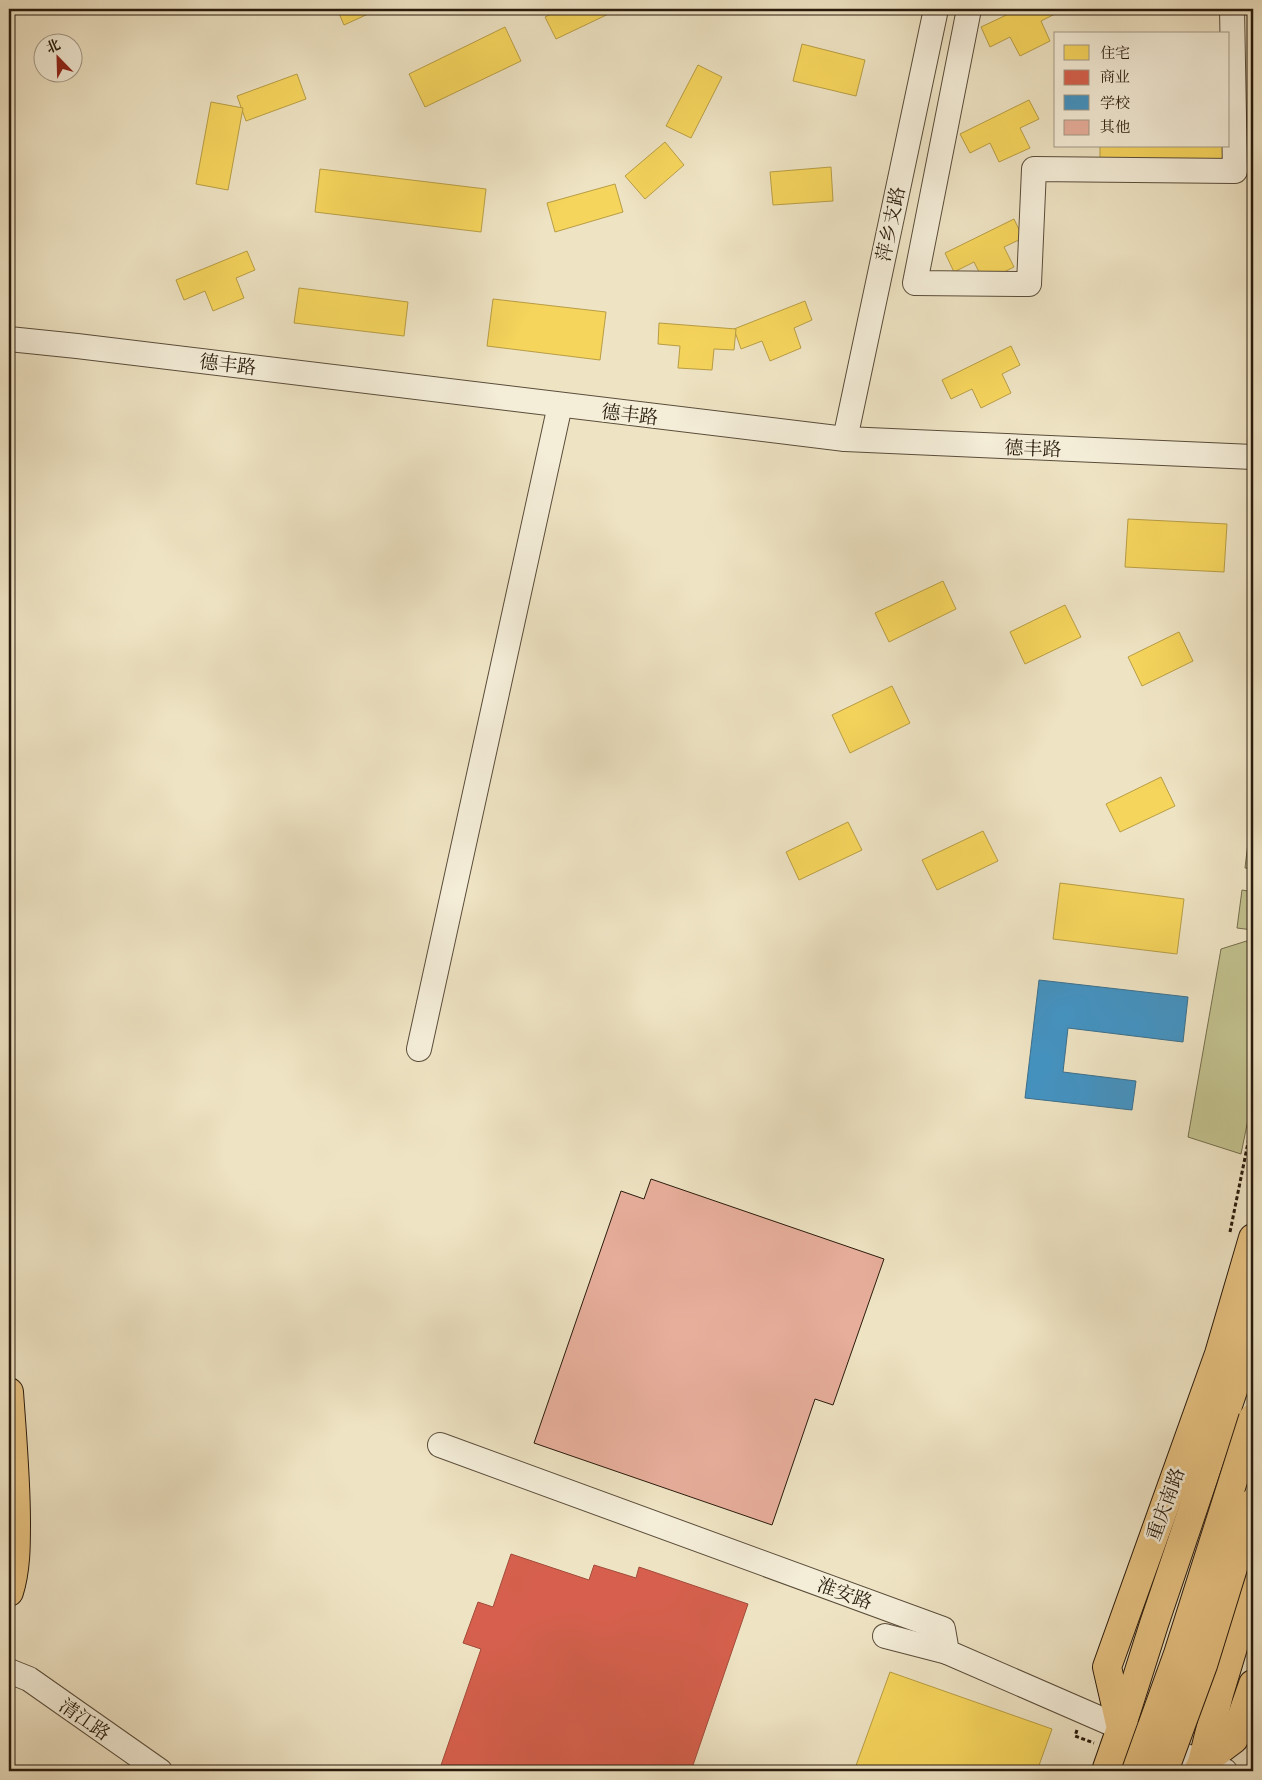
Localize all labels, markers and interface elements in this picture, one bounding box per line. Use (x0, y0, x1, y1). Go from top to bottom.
north arrow (32, 32, 82, 82)
legend (1054, 32, 1230, 148)
text: 北 (43, 36, 64, 59)
text: 住宅 (1100, 44, 1130, 65)
text: 商业 (1100, 68, 1130, 89)
text: 学校 (1100, 94, 1130, 115)
text: 其他 (1100, 118, 1130, 139)
street label: 萍乡支路 (871, 185, 913, 264)
street label: 德丰路 (198, 350, 258, 382)
street label: 德丰路 (600, 400, 660, 432)
street label: 德丰路 (1004, 436, 1062, 464)
street label: 重庆南路 (1142, 1465, 1192, 1545)
street label: 淮安路 (813, 1573, 876, 1617)
street label: 清江路 (53, 1694, 115, 1748)

